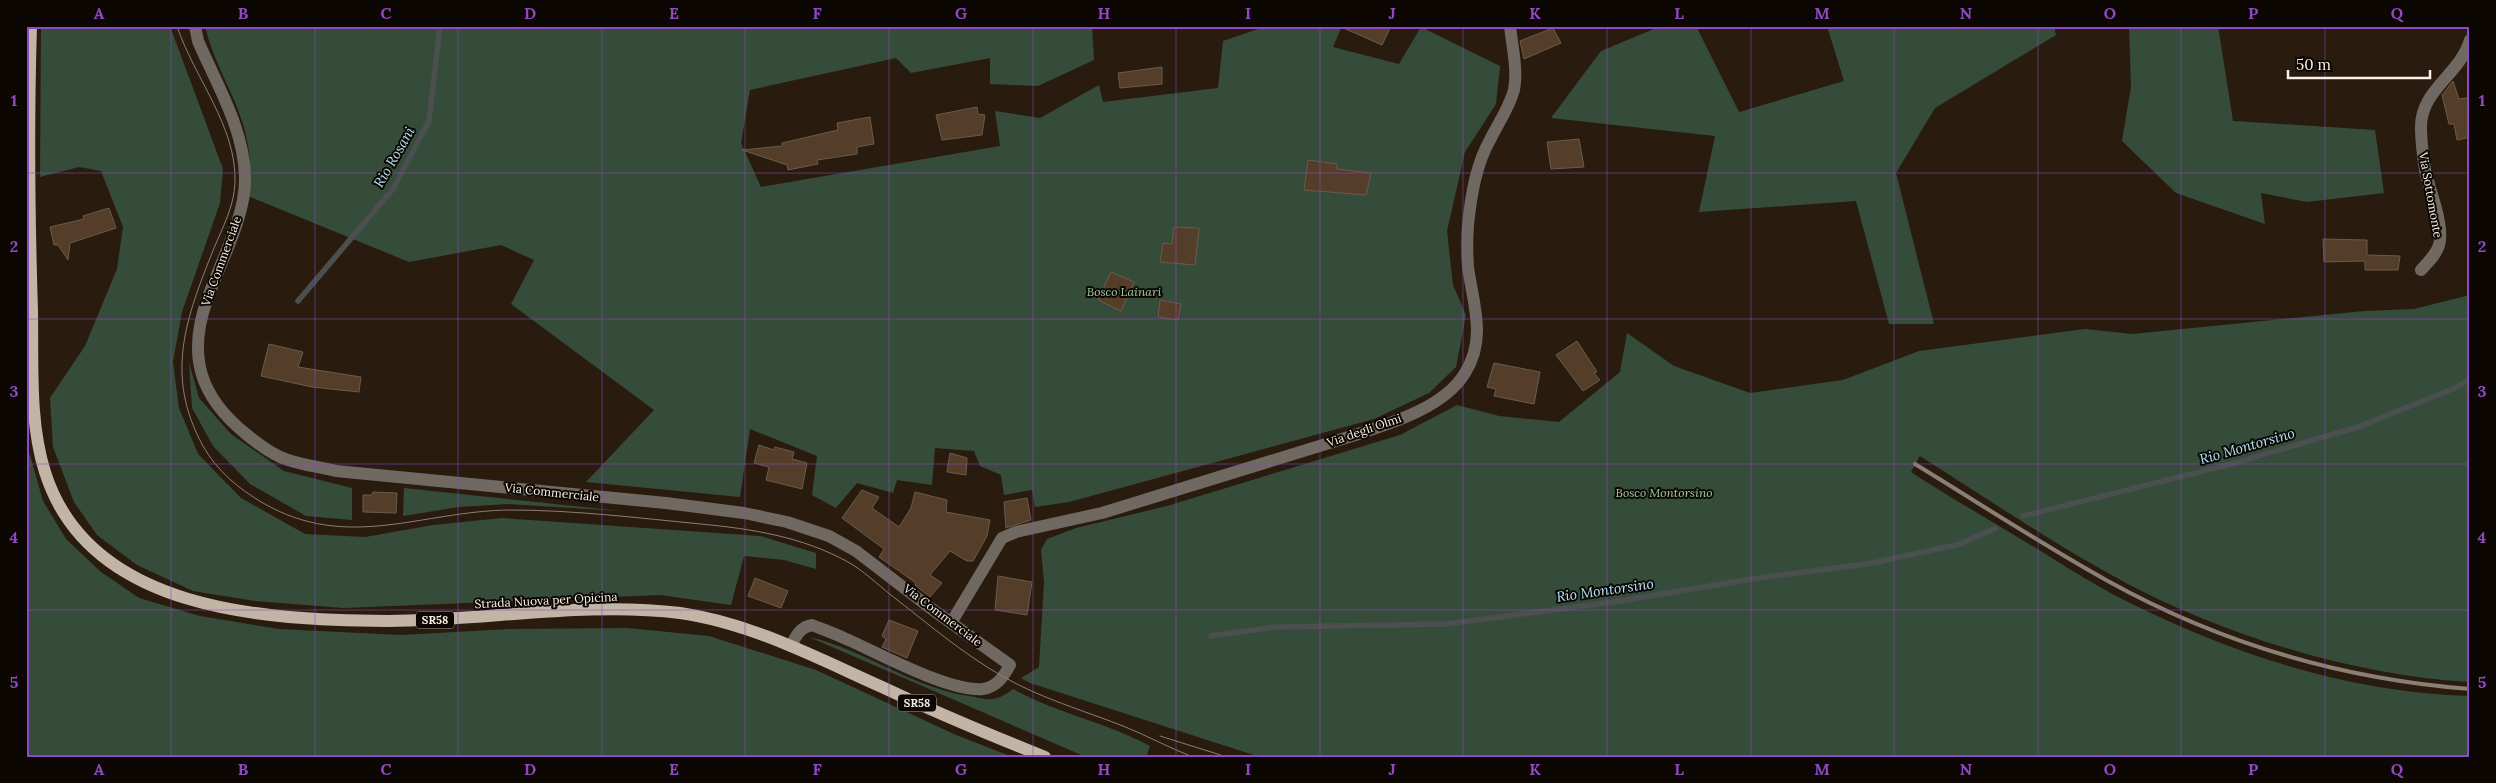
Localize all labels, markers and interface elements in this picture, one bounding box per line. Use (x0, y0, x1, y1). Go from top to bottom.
text: A (94, 3, 105, 23)
text: B (238, 3, 249, 23)
text: C (380, 3, 392, 23)
text: D (524, 3, 536, 23)
text: E (669, 3, 679, 23)
text: F (812, 3, 822, 23)
text: G (955, 3, 967, 23)
text: H (1098, 3, 1111, 23)
text: I (1245, 3, 1251, 23)
text: J (1388, 3, 1396, 23)
text: K (1529, 3, 1541, 23)
text: L (1674, 3, 1684, 23)
text: M (1814, 3, 1830, 23)
text: N (1960, 3, 1972, 23)
text: O (2104, 3, 2116, 23)
text: P (2248, 3, 2258, 23)
text: Q (2391, 3, 2404, 23)
scale bar (2288, 48, 2431, 80)
text: 50 m (2296, 55, 2331, 74)
text: 1 (11, 90, 17, 110)
text: 1 (2479, 90, 2485, 110)
water label: Rio Rosani (369, 123, 419, 191)
street label: Via Sottomonte (2416, 150, 2446, 239)
street label: Via Commerciale (197, 214, 244, 309)
text: 2 (10, 236, 18, 256)
text: 2 (2478, 236, 2486, 256)
park label: Bosco Lainari (1087, 284, 1161, 299)
text: 3 (10, 381, 19, 401)
text: 3 (2478, 381, 2487, 401)
street label: Via degli Olmi (1324, 410, 1403, 450)
water label: Rio Montorsino (2197, 424, 2297, 468)
street label: Via Commerciale (503, 479, 600, 504)
park label: Bosco Montorsino (1615, 485, 1713, 500)
text: 4 (10, 527, 19, 547)
text: 4 (2478, 527, 2487, 547)
water label: Rio Montorsino (1555, 574, 1655, 606)
street label: Via Commerciale (900, 580, 986, 650)
street label: Strada Nuova per Opicina (474, 589, 618, 611)
road number: SR58 (416, 612, 454, 628)
text: 5 (10, 672, 19, 692)
text: 5 (2478, 672, 2487, 692)
road number: SR58 (898, 694, 936, 711)
text: A (94, 759, 105, 779)
text: B (238, 759, 249, 779)
text: C (380, 759, 392, 779)
text: D (524, 759, 536, 779)
text: E (669, 759, 679, 779)
text: F (812, 759, 822, 779)
text: G (955, 759, 967, 779)
text: H (1098, 759, 1111, 779)
text: I (1245, 759, 1251, 779)
text: J (1388, 759, 1396, 779)
text: K (1529, 759, 1541, 779)
text: L (1674, 759, 1684, 779)
text: M (1814, 759, 1830, 779)
text: N (1960, 759, 1972, 779)
text: O (2104, 759, 2116, 779)
text: P (2248, 759, 2258, 779)
text: Q (2391, 759, 2404, 779)

